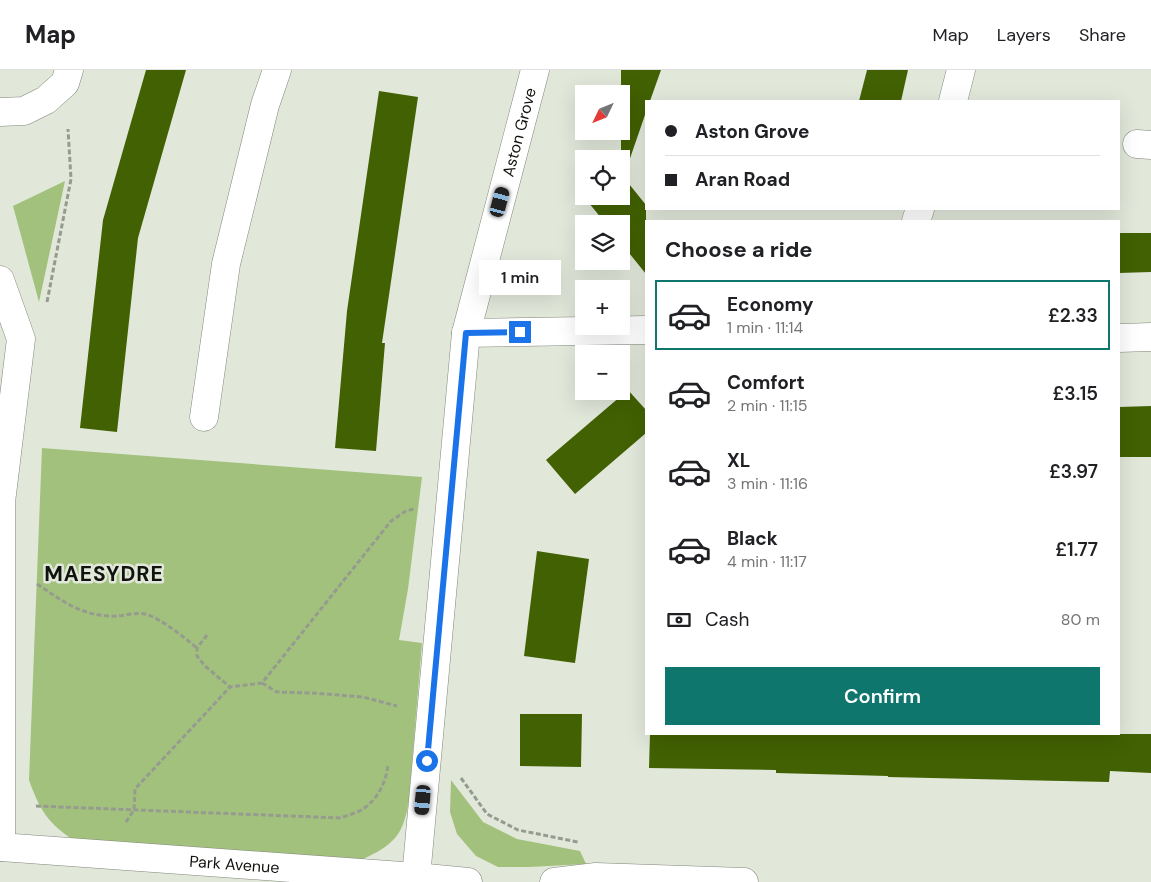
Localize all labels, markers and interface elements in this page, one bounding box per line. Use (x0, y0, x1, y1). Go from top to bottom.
text: Map (25, 19, 76, 50)
text: Map (933, 23, 969, 47)
text: Layers (997, 23, 1051, 47)
text: Share (1079, 23, 1126, 47)
street label: Aston Grove (497, 85, 540, 179)
north arrow (575, 85, 630, 140)
map controls (575, 85, 630, 400)
text: Aston Grove (695, 119, 809, 144)
button: locate (575, 150, 630, 205)
text: Aran Road (695, 167, 790, 192)
car (488, 186, 511, 218)
button: layers (575, 215, 630, 270)
text: Choose a ride (665, 235, 813, 264)
callout: 1 min (479, 260, 561, 294)
text: 1 min (501, 267, 539, 288)
button: + (575, 280, 630, 335)
text: Economy (727, 292, 814, 317)
icon: car (667, 293, 712, 338)
text: £2.33 (1048, 303, 1098, 328)
text: 1 min · 11:14 (727, 317, 803, 338)
route end (509, 321, 531, 343)
button: − (575, 345, 630, 400)
text: Comfort (727, 370, 805, 395)
icon: car (667, 371, 712, 416)
text: £3.15 (1053, 381, 1098, 406)
text: 2 min · 11:15 (727, 395, 807, 416)
text: XL (727, 448, 750, 473)
icon: car (667, 449, 712, 494)
text: £3.97 (1049, 459, 1098, 484)
text: 3 min · 11:16 (727, 473, 808, 494)
text: Black (727, 526, 778, 551)
icon: car (667, 527, 712, 572)
text: £1.77 (1055, 537, 1098, 562)
text: 4 min · 11:17 (727, 551, 807, 572)
district label: MAESYDRE (44, 560, 164, 588)
icon: cash (665, 606, 693, 634)
text: Cash (705, 607, 749, 632)
text: 80 m (1061, 609, 1100, 630)
button: Confirm (665, 667, 1100, 725)
route start (416, 750, 438, 772)
car (414, 784, 431, 816)
street label: Park Avenue (189, 850, 280, 878)

